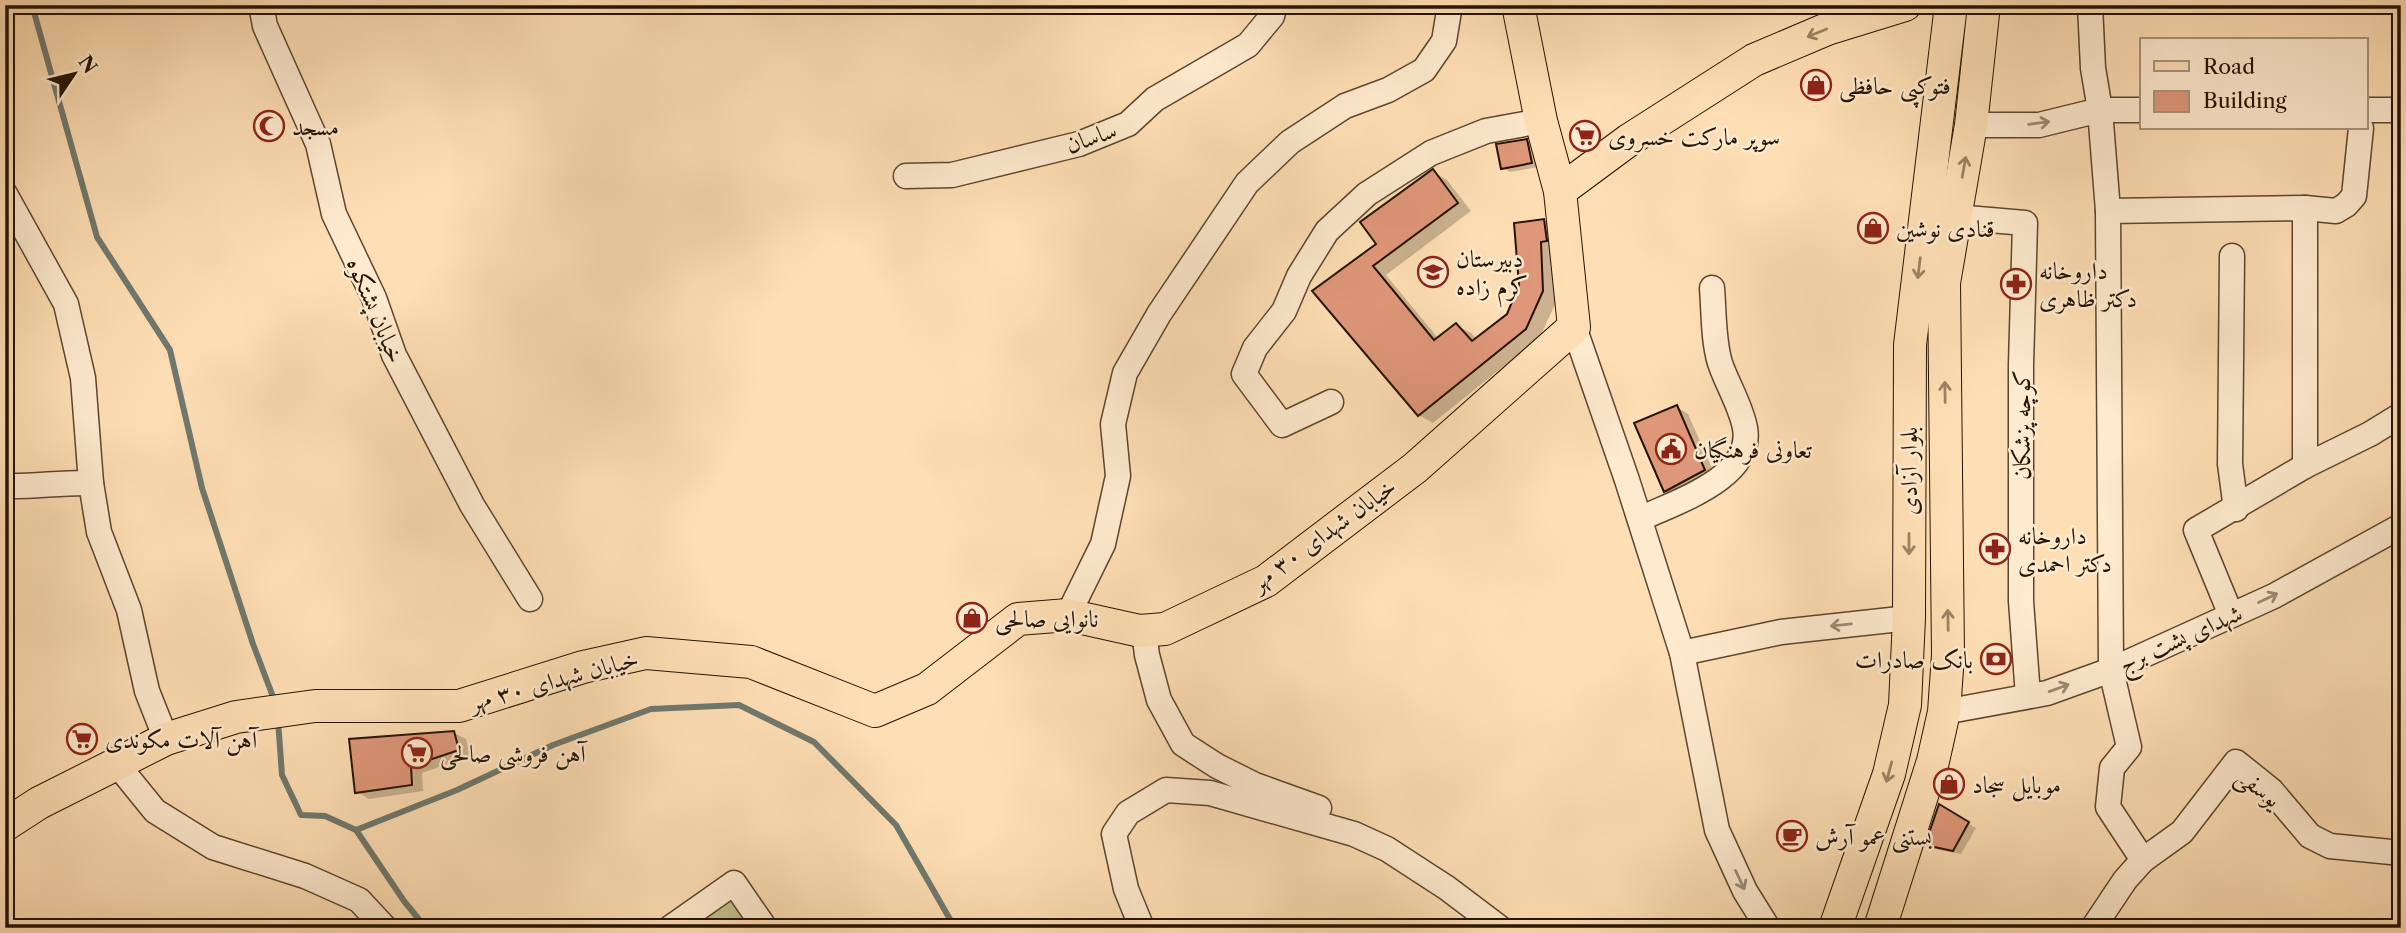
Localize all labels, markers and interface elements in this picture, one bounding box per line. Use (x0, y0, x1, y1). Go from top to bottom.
one-way arrow (1807, 28, 1828, 41)
north arrow (38, 38, 108, 108)
legend (2140, 38, 2368, 130)
text: N (73, 51, 102, 78)
text: Road (2203, 54, 2255, 79)
shop icon: فتوکپی حافظی (1799, 68, 1833, 102)
place label: فتوکپی حافظی (1839, 71, 1951, 109)
text: Building (2203, 88, 2288, 113)
mosque icon: مسجد (252, 109, 286, 143)
place label: مسجد (292, 112, 339, 141)
street label: ساسان (1062, 115, 1120, 159)
one-way arrow (2027, 117, 2050, 130)
supermarket icon: سوپر مارکت خسروی (1568, 119, 1602, 153)
place label: سوپر مارکت خسروی (1608, 122, 1780, 153)
one-way arrow (1958, 156, 1971, 179)
shop icon: قنادی نوشین (1856, 211, 1890, 245)
place label: قنادی نوشین (1896, 214, 1995, 244)
place label: دبیرستان کرم زاده (1456, 244, 1528, 308)
street label: خیابان پشتکوه (339, 253, 411, 368)
school or university icon: دبیرستان کرم زاده (1416, 255, 1450, 289)
one-way arrow (1913, 256, 1926, 278)
place label: داروخانه دکتر ظاهری (2039, 256, 2137, 314)
pharmacy icon: داروخانه دکتر ظاهری (1999, 267, 2033, 301)
street label: کوچه پزشکان (2007, 370, 2039, 480)
one-way arrow (1938, 381, 1952, 404)
street label: بلوار آزادی (1894, 427, 1924, 515)
public building icon: تعاونی فرهنگیان (1654, 432, 1688, 466)
place label: تعاونی فرهنگیان (1694, 435, 1812, 465)
street label: خیابان شهدای ۳۰ مهر (1242, 471, 1402, 599)
place label: داروخانه دکتر احمدی (2018, 521, 2112, 578)
one-way arrow (1902, 532, 1915, 555)
pharmacy icon: داروخانه دکتر احمدی (1978, 532, 2012, 566)
one-way arrow (2257, 591, 2278, 604)
street label: شهدای پشت برج (2114, 598, 2249, 685)
shop icon: نانوایی صالحی (955, 601, 989, 635)
place label: نانوایی صالحی (995, 604, 1099, 636)
one-way arrow (1941, 609, 1955, 632)
one-way arrow (1830, 619, 1853, 632)
bank icon: بانک صادرات (1979, 642, 2013, 676)
street label: خیابان شهدای ۳۰ مهر (464, 644, 642, 718)
place label: بانک صادرات (1855, 645, 1973, 674)
one-way arrow (2048, 681, 2070, 694)
supermarket icon: آهن آلات مکوندی (65, 722, 99, 756)
place label: آهن آلات مکوندی (105, 725, 260, 756)
supermarket icon: آهن فروشی صالحی (400, 736, 434, 770)
place label: آهن فروشی صالحی (440, 739, 589, 771)
one-way arrow (1882, 761, 1895, 783)
street label: یوسفی (2229, 761, 2288, 816)
shop icon: موبایل سجاد (1932, 767, 1966, 801)
place label: موبایل سجاد (1972, 770, 2061, 802)
cafe icon: بستنی عمو آرش (1775, 819, 1809, 853)
place label: بستنی عمو آرش (1815, 822, 1933, 854)
one-way arrow (1734, 869, 1747, 890)

